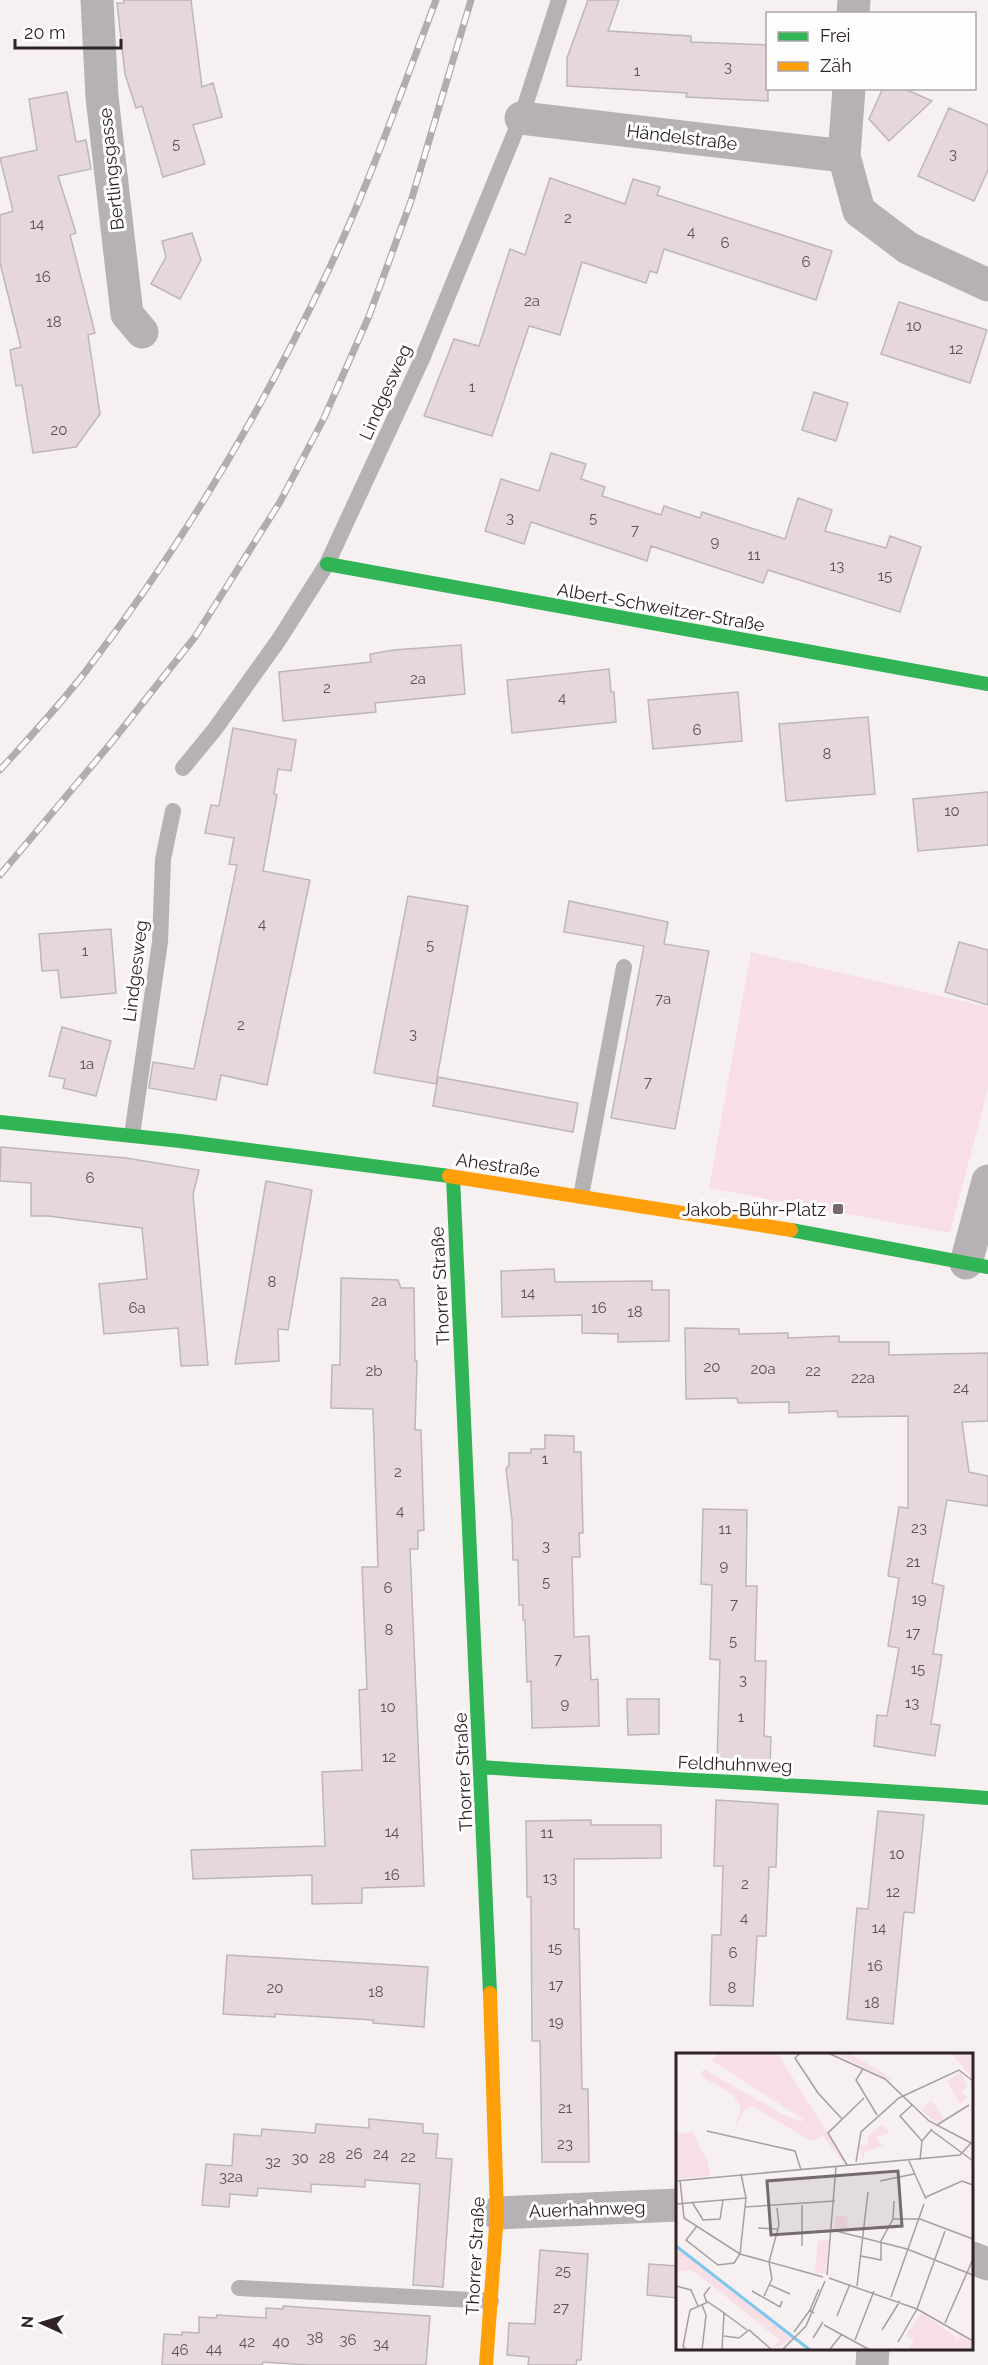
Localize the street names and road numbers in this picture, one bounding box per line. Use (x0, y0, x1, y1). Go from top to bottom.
street label: Bertlingsgasse (94, 106, 128, 231)
street label: Händelstraße (625, 120, 739, 154)
street label: Lindgesweg (355, 341, 415, 443)
street label: Albert-Schweitzer-Straße (556, 578, 767, 636)
street label: Lindgesweg (118, 919, 152, 1023)
street label: Ahestraße (455, 1149, 542, 1181)
street label: Thorrer Straße (426, 1226, 454, 1346)
street label: Thorrer Straße (449, 1712, 477, 1832)
street label: Feldhuhnweg (677, 1752, 793, 1776)
street label: Thorrer Straße (461, 2196, 489, 2316)
street label: Auerhahnweg (528, 2196, 646, 2222)

